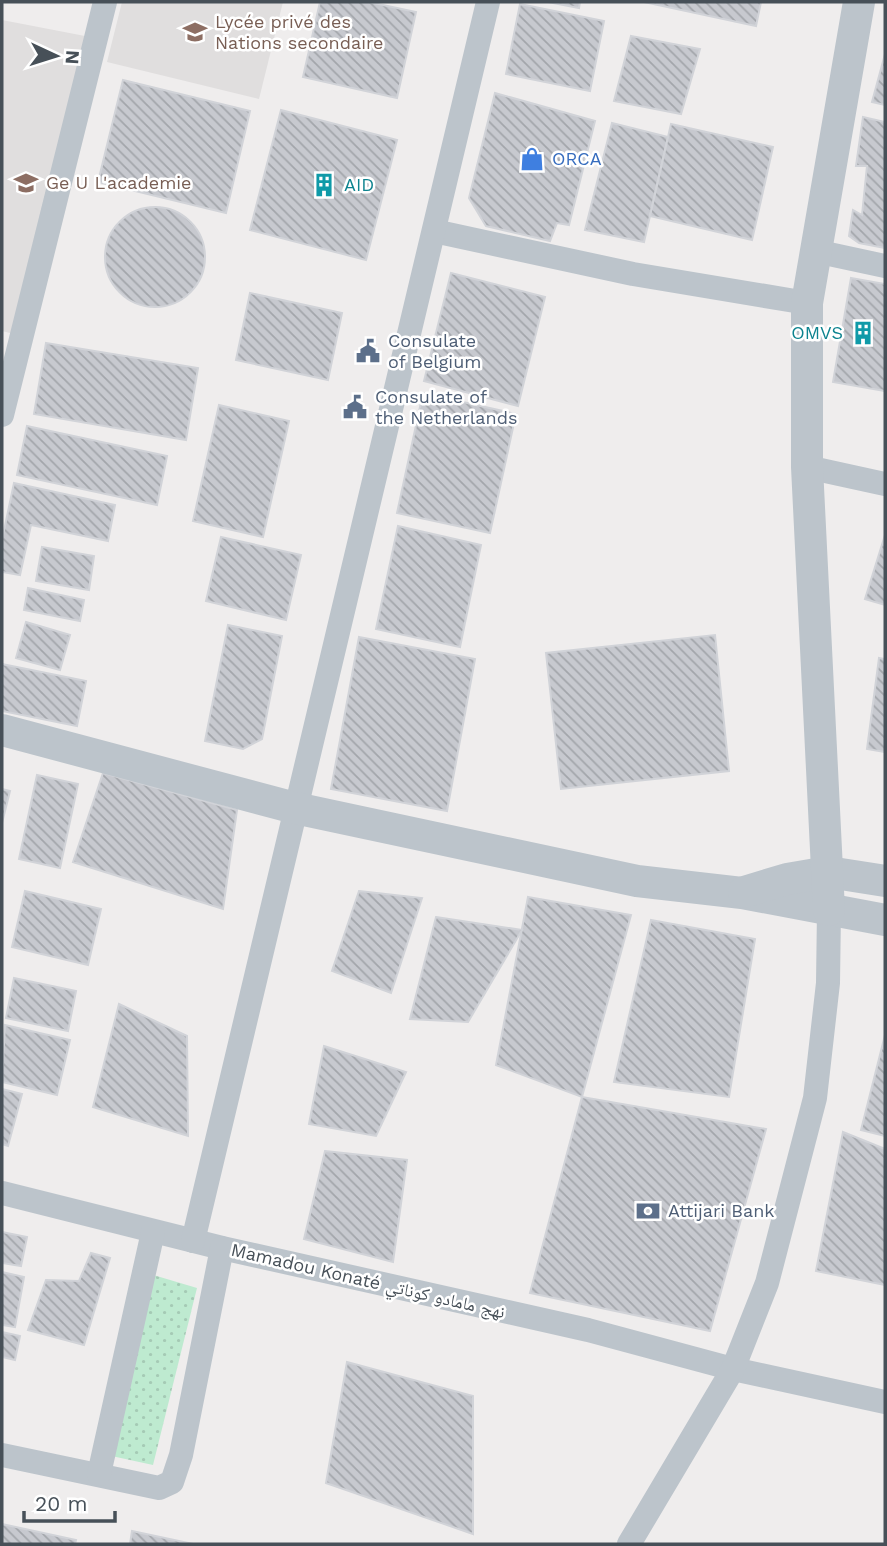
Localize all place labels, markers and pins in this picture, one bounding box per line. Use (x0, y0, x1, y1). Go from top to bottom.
place label: Lycée privé des Nations secondaire (215, 11, 383, 53)
school or university icon: Lycée privé des Nations secondaire (181, 18, 209, 46)
shop icon: ORCA (518, 145, 546, 173)
place label: ORCA (552, 148, 602, 169)
school or university icon: Ge U L'academie (12, 169, 40, 197)
building icon: AID (310, 171, 338, 199)
place label: Ge U L'academie (46, 172, 191, 193)
place label: AID (344, 174, 374, 195)
building icon: OMVS (849, 319, 877, 347)
place label: OMVS (791, 322, 843, 343)
place label: Consulate of Belgium (388, 330, 481, 372)
public building icon: Consulate of Belgium (354, 337, 382, 365)
place label: Consulate of the Netherlands (375, 386, 517, 428)
public building icon: Consulate of the Netherlands (341, 393, 369, 421)
bank icon: Attijari Bank (634, 1197, 662, 1225)
place label: Attijari Bank (668, 1200, 775, 1221)

